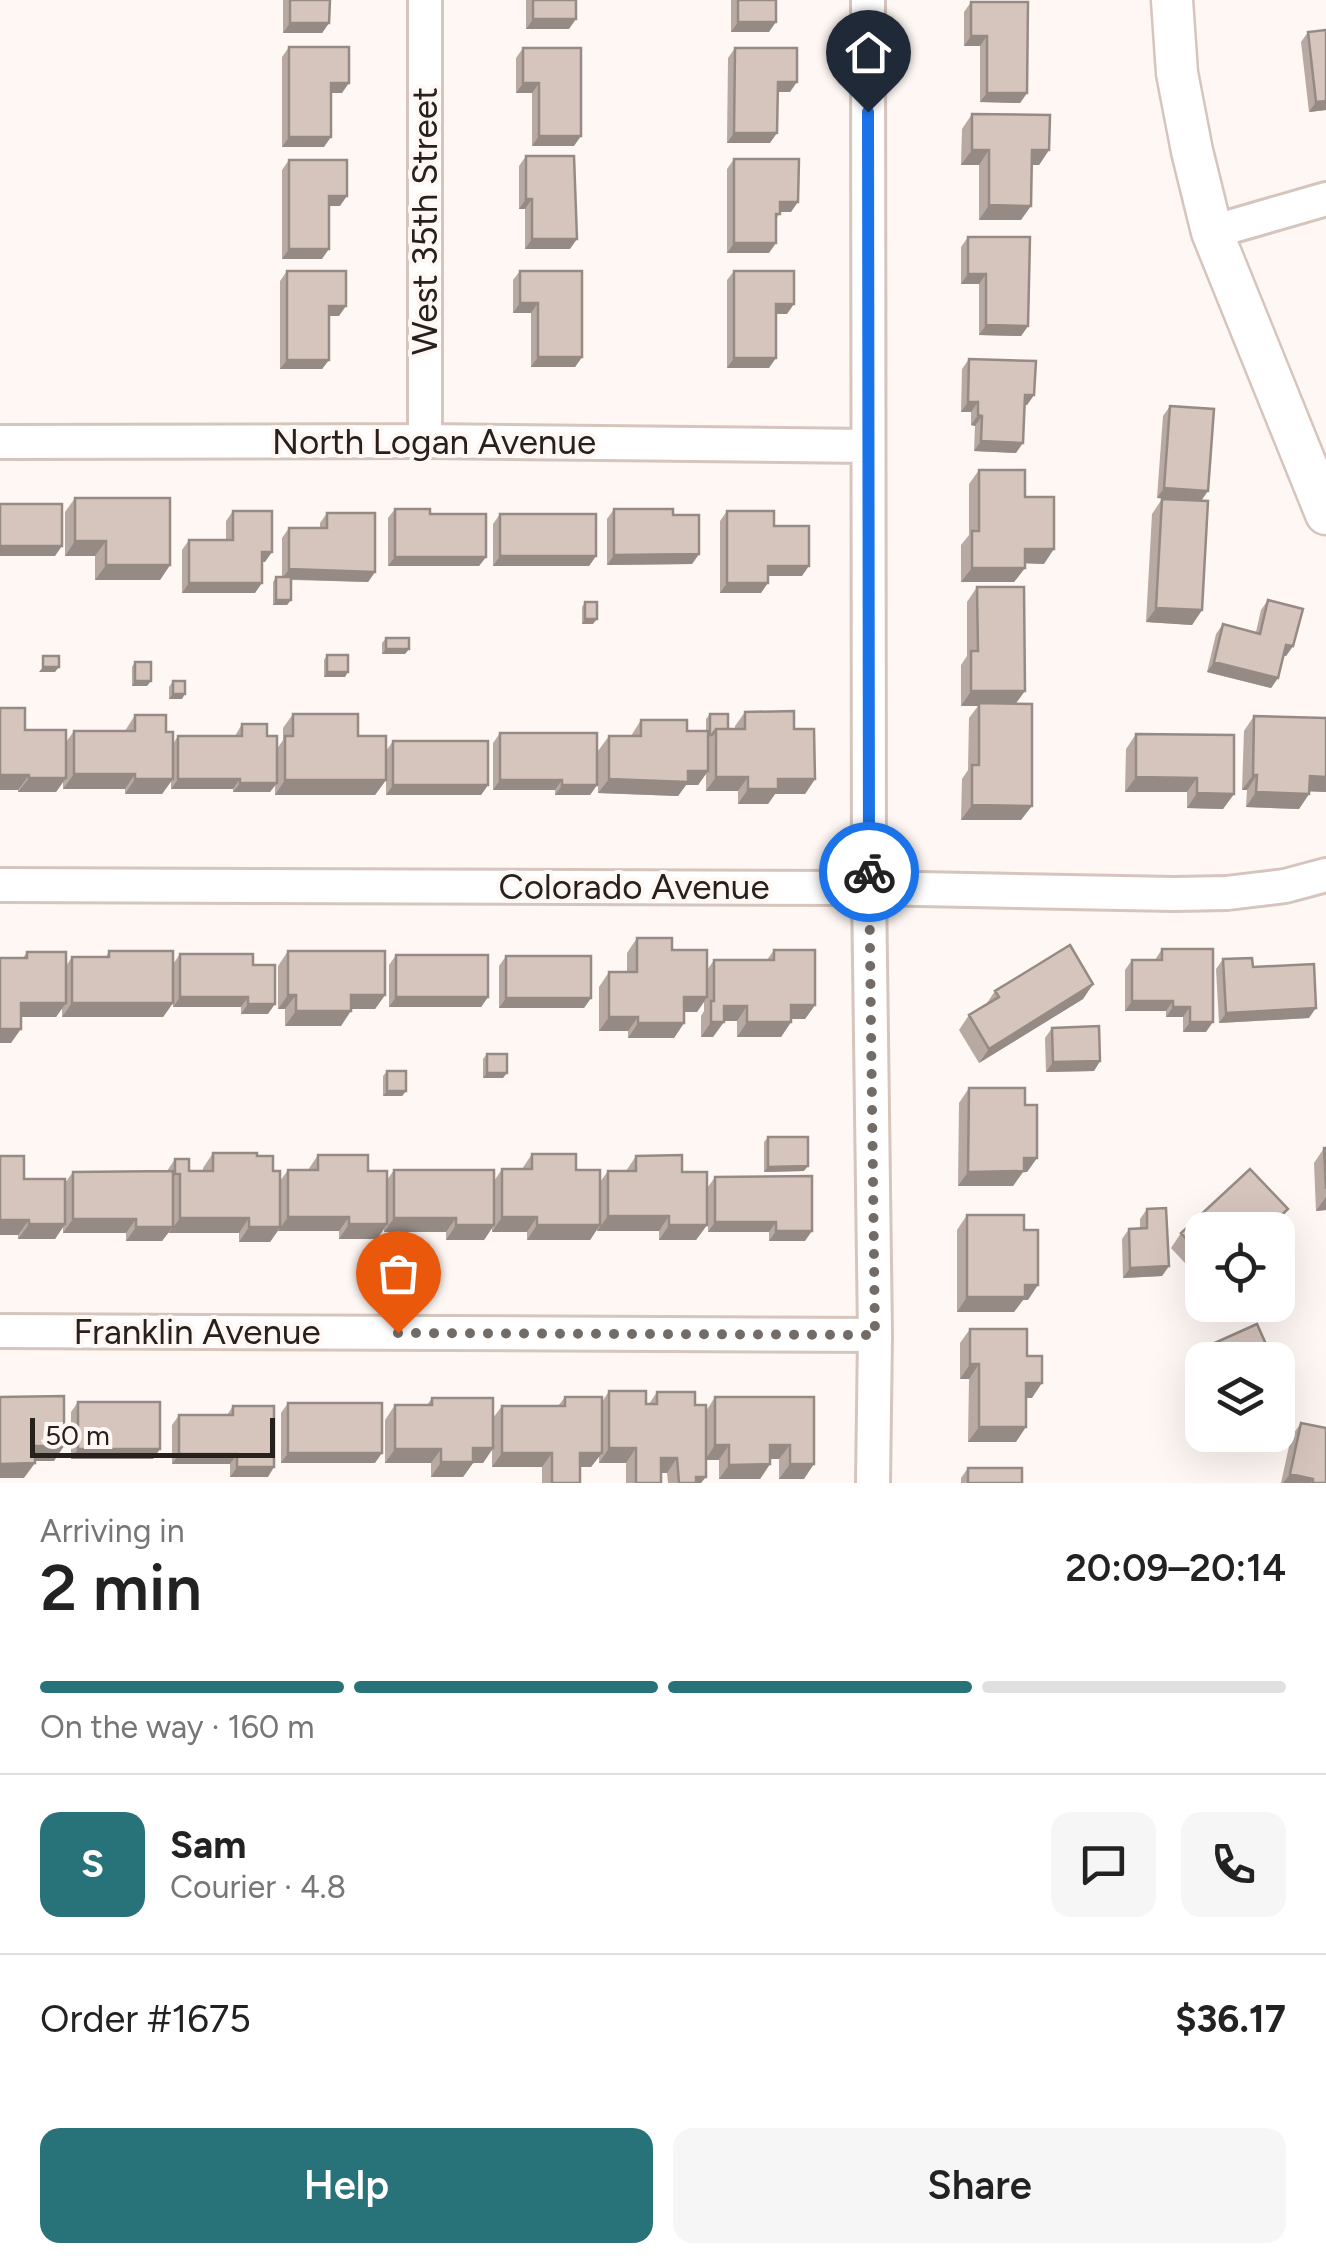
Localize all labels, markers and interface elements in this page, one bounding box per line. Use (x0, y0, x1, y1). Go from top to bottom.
pin (826, 10, 911, 113)
icon: home (841, 25, 896, 80)
street label: West 35th Street (404, 87, 446, 355)
street label: North Logan Avenue (272, 421, 596, 463)
courier (819, 822, 919, 922)
icon: bike (842, 845, 897, 900)
street label: Colorado Avenue (498, 866, 770, 908)
map controls (1185, 1212, 1295, 1452)
button: locate (1185, 1212, 1295, 1322)
pin (356, 1231, 441, 1334)
icon: bag (371, 1246, 426, 1301)
street label: Franklin Avenue (73, 1311, 321, 1353)
button: layers (1185, 1342, 1295, 1452)
scale bar (30, 1413, 275, 1458)
text: 50 m (45, 1418, 110, 1452)
text: Arriving in (40, 1512, 185, 1550)
text: 20:09–20:14 (1065, 1545, 1286, 1591)
text: 2 min (40, 1548, 202, 1626)
text: On the way · 160 m (40, 1708, 314, 1746)
button: chat (1051, 1812, 1156, 1917)
button: phone (1181, 1812, 1286, 1917)
text: Sam (170, 1822, 246, 1868)
text: S (81, 1841, 104, 1887)
text: Courier · 4.8 (170, 1868, 346, 1906)
text: Order #1675 (40, 1996, 251, 2042)
text: $36.17 (1175, 1996, 1286, 2042)
button: Help (40, 2128, 653, 2243)
button: Share (673, 2128, 1286, 2243)

